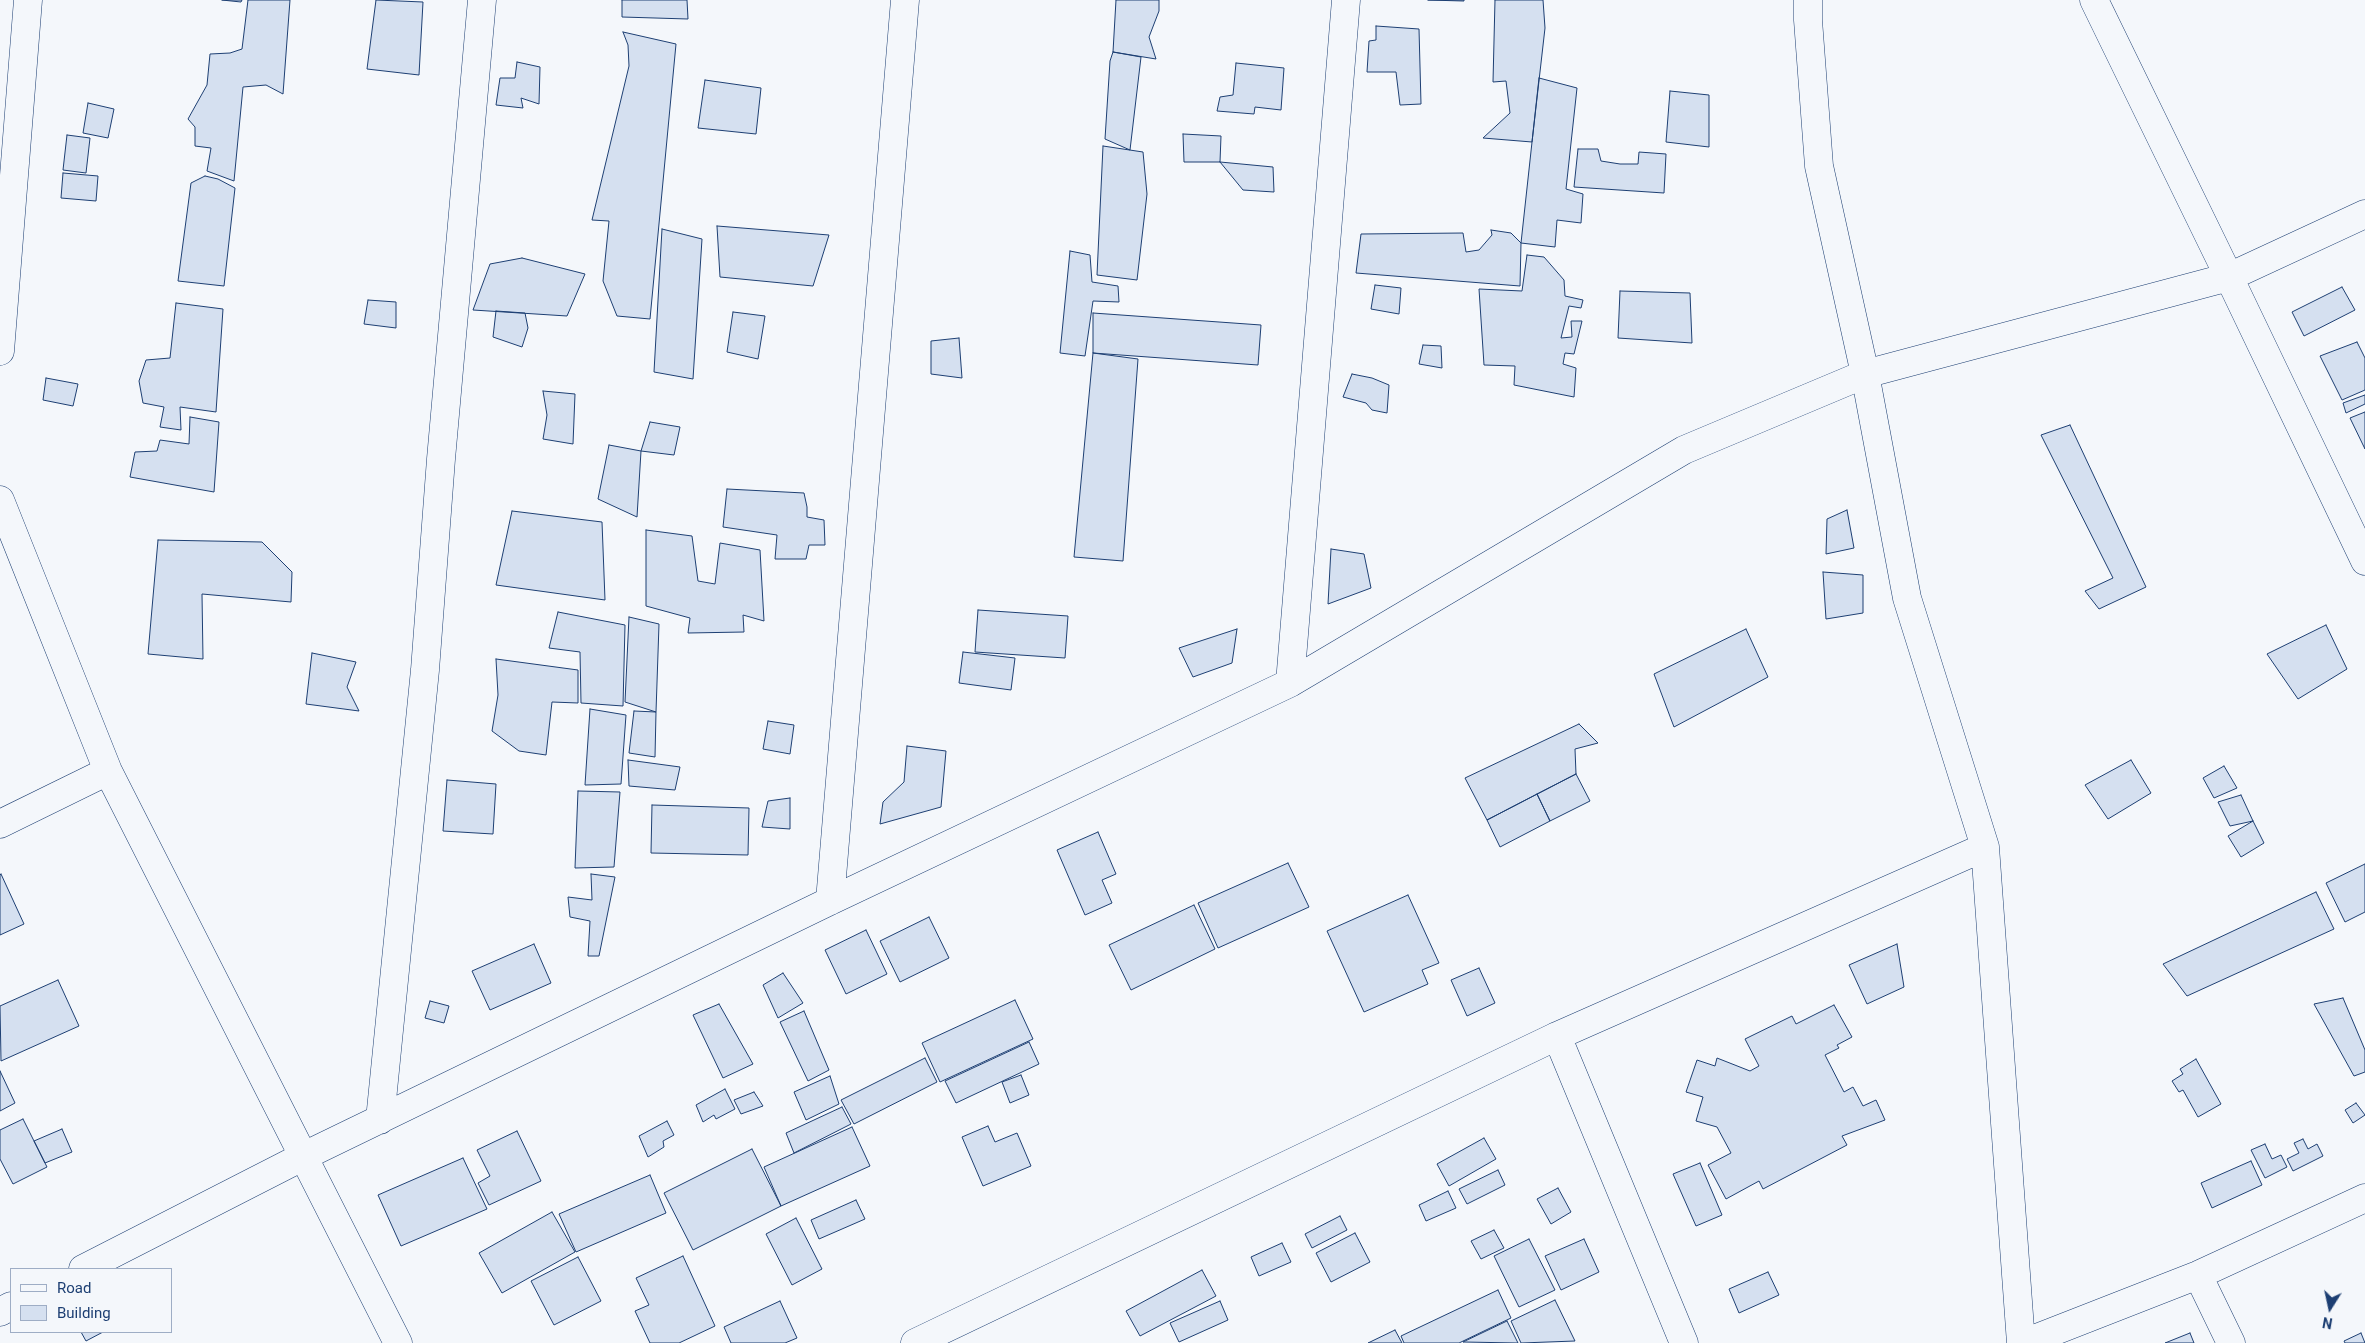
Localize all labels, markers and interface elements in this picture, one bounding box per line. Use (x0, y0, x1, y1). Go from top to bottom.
legend (10, 1268, 172, 1333)
text: Road (57, 1279, 91, 1297)
north arrow (2305, 1283, 2355, 1333)
text: Building (57, 1304, 111, 1322)
text: N (2321, 1314, 2334, 1332)

